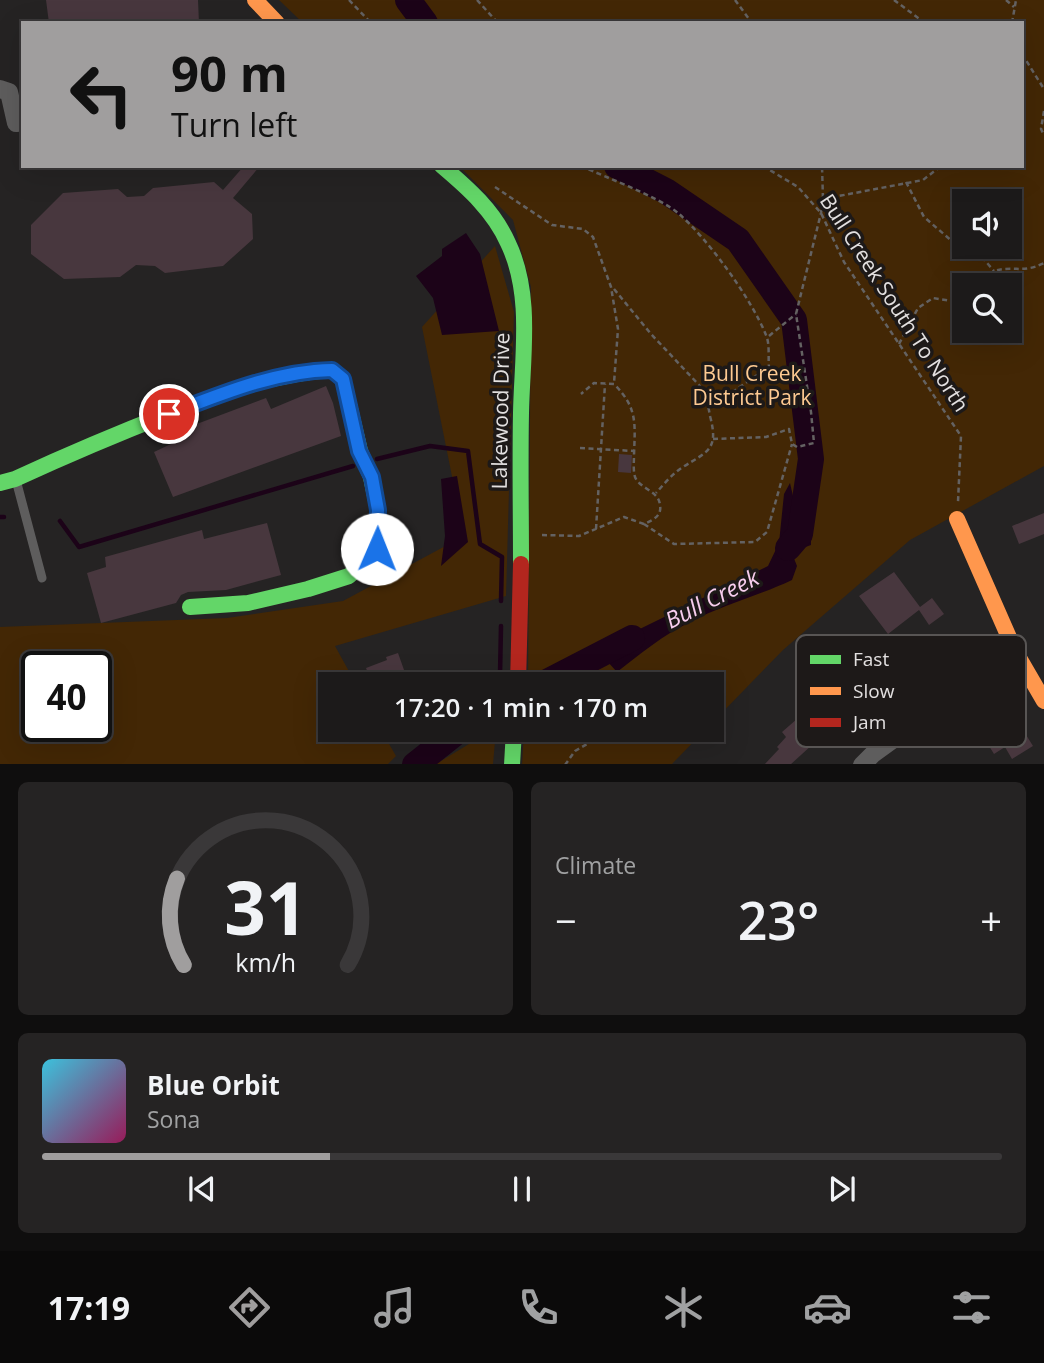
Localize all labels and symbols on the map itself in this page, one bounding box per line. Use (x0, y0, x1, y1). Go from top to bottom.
street label: Bull Creek South To North (814, 188, 976, 417)
street label: Lakewood Drive (485, 332, 515, 490)
park label: Bull Creek District Park (693, 359, 811, 411)
pin (139, 384, 199, 444)
position arrow (340, 512, 414, 586)
water label: Bull Creek (659, 560, 765, 635)
legend (796, 635, 1026, 747)
text: Fast (853, 646, 889, 672)
speed limit sign: 40 (21, 651, 112, 742)
text: Slow (853, 678, 895, 704)
text: Jam (851, 709, 886, 735)

